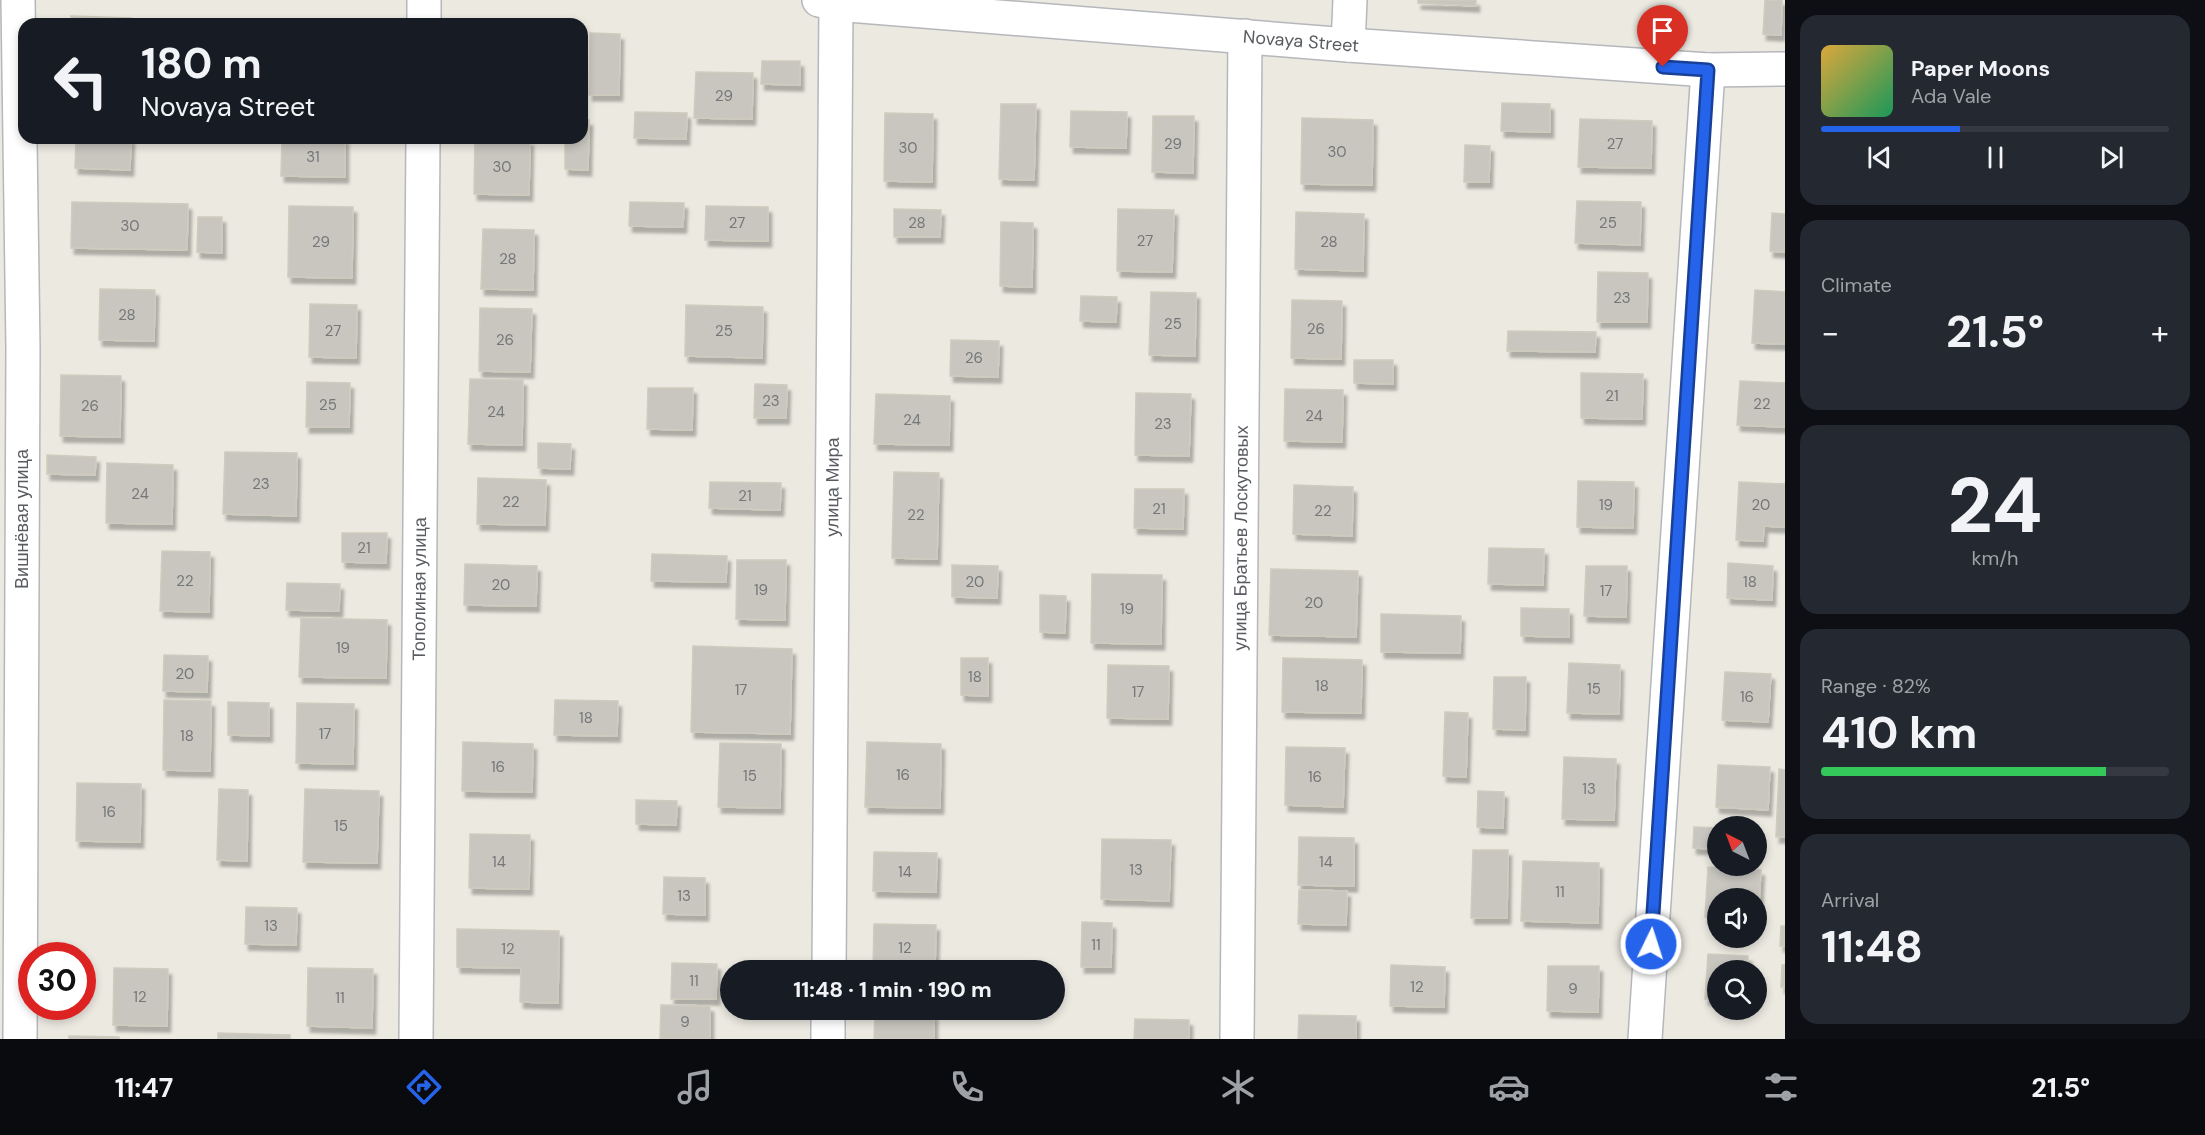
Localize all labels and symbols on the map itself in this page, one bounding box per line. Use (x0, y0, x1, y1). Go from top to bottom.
pin (1637, 5, 1688, 67)
street label: Novaya Street (1242, 25, 1360, 58)
house number: 29 (715, 86, 733, 106)
house number: 29 (1164, 134, 1182, 154)
house number: 27 (1607, 134, 1623, 154)
house number: 30 (898, 138, 918, 158)
house number: 30 (1327, 142, 1347, 162)
house number: 31 (306, 147, 320, 167)
house number: 30 (492, 157, 512, 177)
house number: 27 (729, 213, 745, 233)
house number: 28 (908, 213, 926, 233)
house number: 25 (1599, 213, 1617, 233)
house number: 30 (120, 216, 140, 236)
house number: 27 (1137, 231, 1153, 251)
house number: 29 (312, 232, 330, 252)
house number: 28 (1320, 232, 1338, 252)
house number: 28 (499, 249, 517, 269)
house number: 23 (1613, 288, 1631, 308)
house number: 28 (118, 305, 136, 325)
house number: 25 (1164, 314, 1182, 334)
house number: 26 (1307, 319, 1325, 339)
house number: 27 (325, 321, 341, 341)
house number: 25 (715, 321, 733, 341)
house number: 26 (496, 330, 514, 350)
house number: 26 (965, 348, 983, 368)
house number: 21 (1605, 386, 1619, 406)
house number: 23 (762, 391, 780, 411)
house number: 22 (1753, 394, 1771, 414)
house number: 25 (319, 395, 337, 415)
house number: 26 (81, 396, 99, 416)
house number: 24 (487, 402, 505, 422)
house number: 24 (1305, 406, 1323, 426)
house number: 24 (903, 410, 921, 430)
house number: 23 (1154, 414, 1172, 434)
street label: улица Братьев Лоскутовых (1228, 425, 1254, 651)
street label: улица Мира (820, 436, 845, 537)
street label: Вишнёвая улица (10, 448, 34, 589)
house number: 23 (252, 474, 270, 494)
house number: 24 (131, 484, 149, 504)
house number: 21 (738, 486, 752, 506)
house number: 22 (502, 492, 520, 512)
house number: 19 (1599, 495, 1613, 515)
house number: 20 (1752, 495, 1770, 515)
house number: 21 (1152, 499, 1166, 519)
house number: 22 (1314, 501, 1332, 521)
house number: 22 (907, 505, 925, 525)
street label: Тополиная улица (407, 516, 432, 661)
house number: 21 (357, 538, 371, 558)
house number: 22 (176, 571, 194, 591)
house number: 20 (966, 572, 984, 592)
house number: 18 (1743, 572, 1757, 592)
house number: 20 (492, 575, 510, 595)
house number: 19 (754, 580, 768, 600)
house number: 17 (1600, 581, 1612, 601)
house number: 20 (1305, 593, 1323, 613)
house number: 19 (1120, 599, 1134, 619)
house number: 19 (336, 638, 350, 658)
house number: 20 (176, 664, 194, 684)
house number: 18 (968, 667, 982, 687)
house number: 18 (1315, 676, 1329, 696)
house number: 15 (1587, 679, 1601, 699)
house number: 17 (735, 680, 747, 700)
house number: 17 (1132, 682, 1144, 702)
house number: 16 (1740, 687, 1754, 707)
house number: 18 (579, 708, 593, 728)
house number: 17 (319, 724, 331, 744)
house number: 18 (180, 726, 194, 746)
house number: 16 (491, 757, 505, 777)
house number: 16 (896, 765, 910, 785)
house number: 15 (743, 766, 757, 786)
house number: 16 (1308, 767, 1322, 787)
house number: 13 (1582, 779, 1596, 799)
house number: 16 (102, 802, 116, 822)
house number: 15 (334, 816, 348, 836)
north arrow (1707, 816, 1767, 876)
house number: 14 (492, 852, 506, 872)
house number: 14 (1319, 852, 1333, 872)
house number: 13 (1129, 860, 1143, 880)
house number: 14 (898, 862, 912, 882)
house number: 11 (1555, 882, 1565, 902)
house number: 13 (677, 886, 691, 906)
position arrow (1619, 912, 1683, 976)
house number: 13 (264, 916, 278, 936)
house number: 11 (1091, 935, 1101, 955)
house number: 12 (898, 938, 912, 958)
house number: 12 (501, 939, 515, 959)
speed limit sign: 30 (18, 942, 96, 1020)
house number: 11 (689, 971, 699, 991)
house number: 12 (1410, 977, 1424, 997)
house number: 9 (1568, 979, 1578, 999)
house number: 12 (133, 987, 147, 1007)
house number: 11 (335, 988, 345, 1008)
house number: 9 (680, 1012, 690, 1032)

